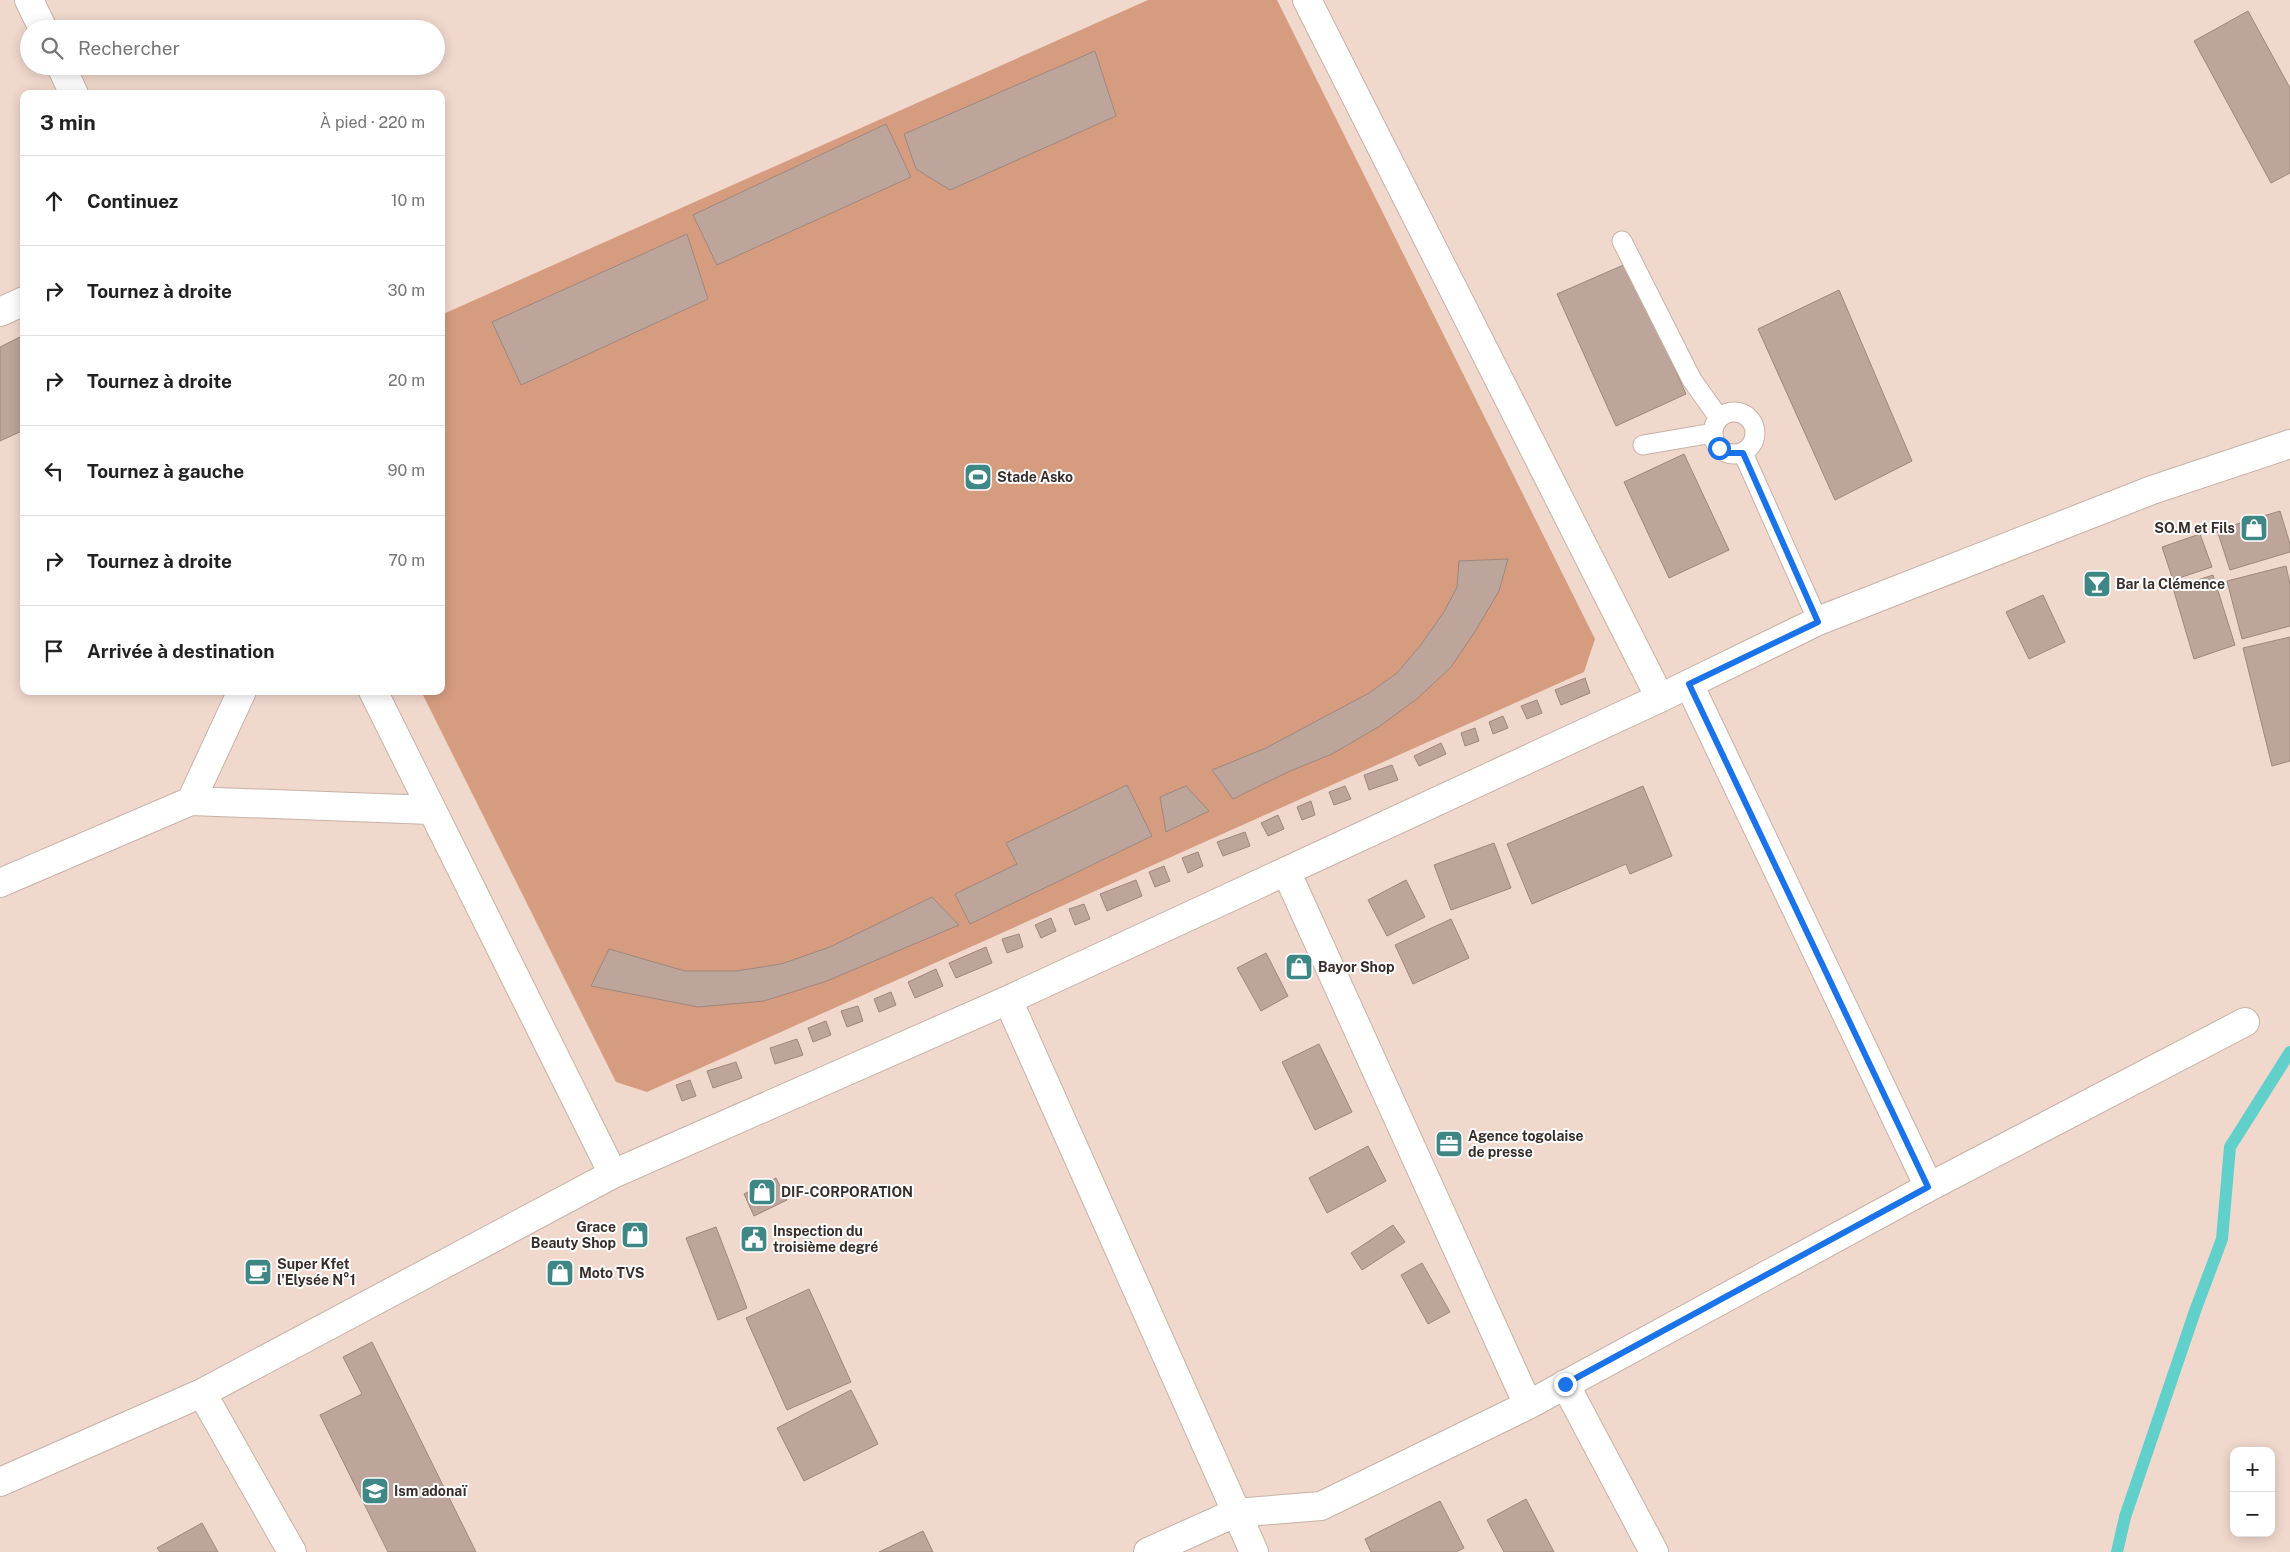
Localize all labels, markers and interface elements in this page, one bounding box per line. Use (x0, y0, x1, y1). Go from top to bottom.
search box (20, 20, 445, 75)
icon: search (38, 34, 66, 62)
text: Rechercher (78, 37, 180, 59)
text: 3 min (40, 110, 96, 135)
text: À pied · 220 m (320, 113, 425, 132)
icon: ahead (40, 187, 68, 215)
text: Continuez (87, 190, 178, 212)
text: 10 m (391, 191, 425, 210)
icon: right (40, 277, 68, 305)
text: Tournez à droite (87, 280, 232, 302)
text: 30 m (388, 281, 425, 300)
icon: right (40, 367, 68, 395)
text: Tournez à droite (87, 370, 232, 392)
text: 20 m (388, 371, 425, 390)
route start (1708, 437, 1731, 460)
icon: left (40, 457, 68, 485)
text: Tournez à gauche (87, 460, 244, 482)
text: 90 m (388, 461, 425, 480)
sports icon: Stade Asko (963, 462, 993, 492)
place label: Stade Asko (997, 469, 1073, 485)
shop icon: SO.M et Fils (2239, 513, 2269, 543)
place label: SO.M et Fils (2154, 520, 2235, 536)
icon: right (40, 547, 68, 575)
text: Tournez à droite (87, 550, 232, 572)
text: 70 m (388, 551, 425, 570)
bar icon: Bar la Clémence (2082, 569, 2112, 599)
place label: Bar la Clémence (2116, 576, 2225, 592)
icon: arrive (40, 637, 68, 665)
text: Arrivée à destination (87, 640, 275, 662)
shop icon: Bayor Shop (1284, 952, 1314, 982)
place label: Bayor Shop (1318, 959, 1394, 975)
place label: Agence togolaise de presse (1468, 1128, 1584, 1160)
office icon: Agence togolaise de presse (1434, 1129, 1464, 1159)
shop icon: DIF-CORPORATION (747, 1177, 777, 1207)
place label: DIF-CORPORATION (781, 1184, 913, 1200)
place label: Grace Beauty Shop (531, 1219, 616, 1251)
shop icon: Grace Beauty Shop (620, 1220, 650, 1250)
place label: Inspection du troisième degré (773, 1223, 878, 1255)
public building icon: Inspection du troisième degré (739, 1224, 769, 1254)
place label: Super Kfet l'Elysée N°1 (277, 1256, 356, 1288)
cafe icon: Super Kfet l'Elysée N°1 (243, 1257, 273, 1287)
shop icon: Moto TVS (545, 1258, 575, 1288)
place label: Moto TVS (579, 1265, 645, 1281)
route end (1554, 1373, 1577, 1396)
map controls (2230, 1447, 2275, 1537)
button: + (2230, 1447, 2275, 1492)
school or university icon: Ism adonaï (360, 1476, 390, 1506)
place label: Ism adonaï (394, 1483, 468, 1499)
button: − (2230, 1492, 2275, 1537)

